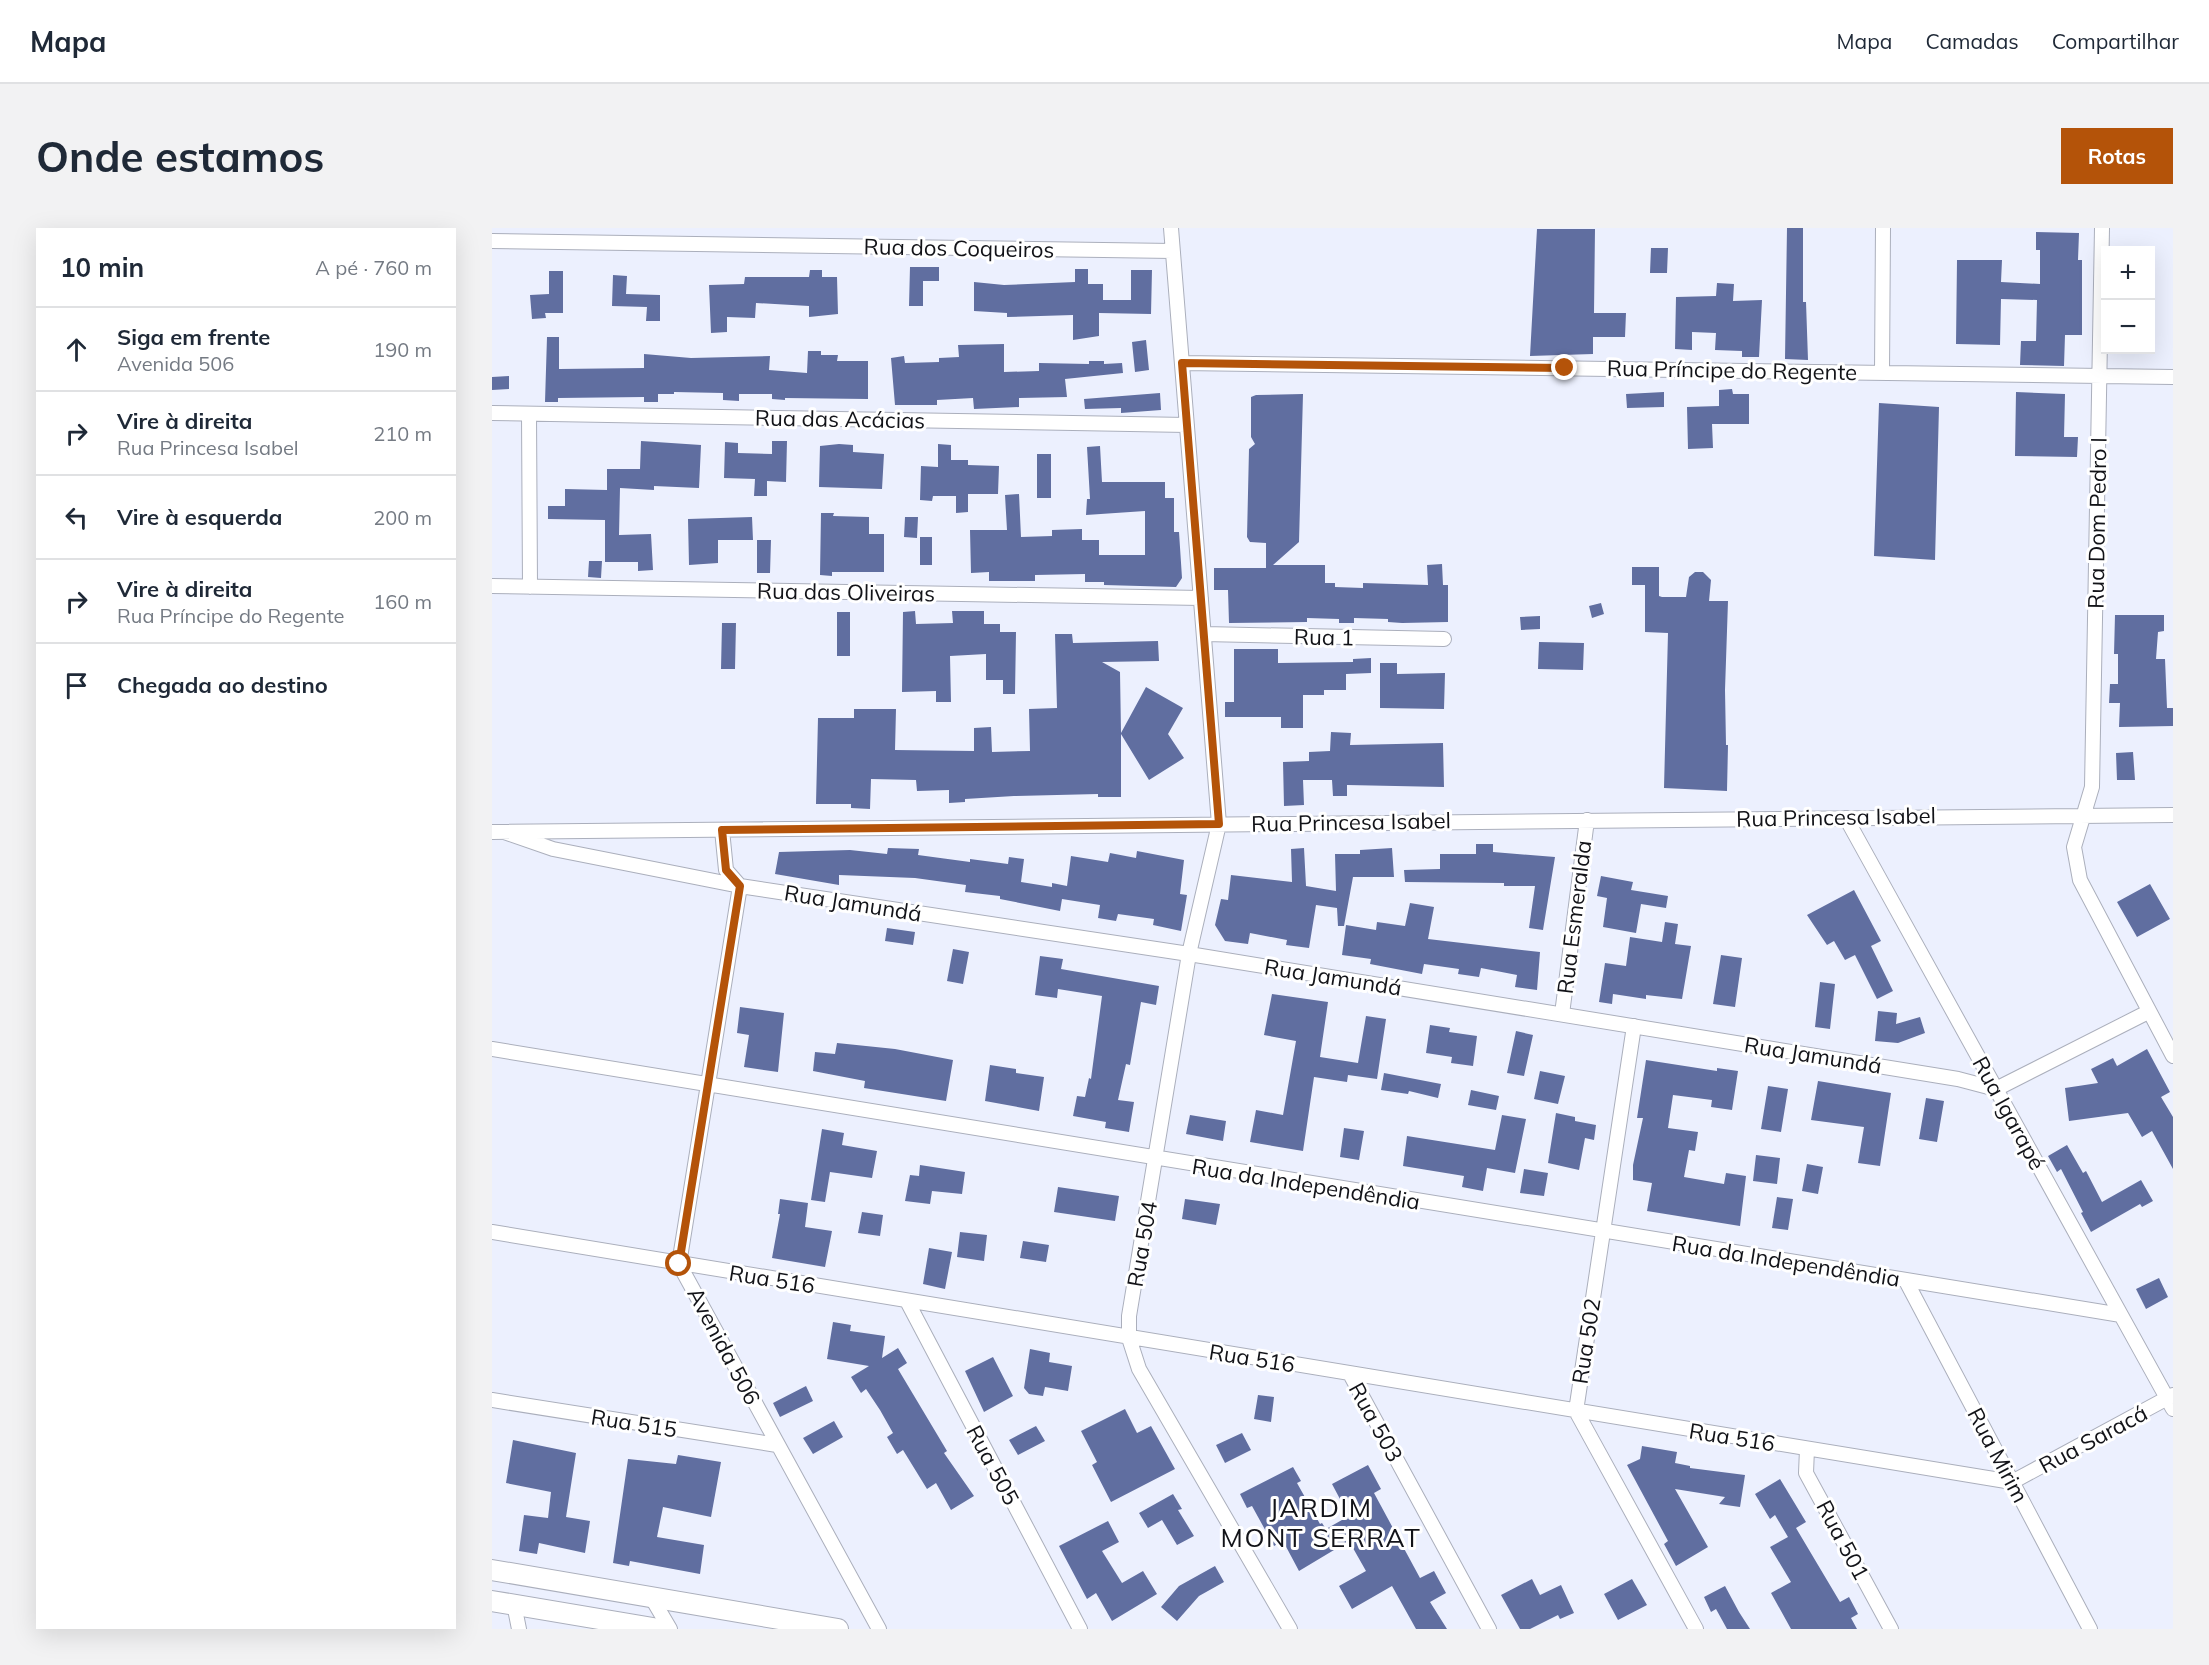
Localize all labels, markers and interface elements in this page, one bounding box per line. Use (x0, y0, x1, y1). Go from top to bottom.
text: Mapa (30, 24, 106, 59)
text: Mapa (1837, 28, 1892, 54)
text: Camadas (1925, 28, 2019, 54)
text: Compartilhar (2052, 28, 2179, 54)
button: Rotas (2061, 128, 2173, 184)
text: Onde estamos (36, 130, 324, 183)
street label: Rua dos Coqueiros (863, 232, 1055, 264)
map controls (2101, 246, 2155, 354)
button: + (2101, 246, 2155, 300)
text: 10 min (60, 251, 144, 284)
text: A pé · 760 m (315, 255, 432, 280)
button: − (2101, 300, 2155, 354)
text: Siga em frente (117, 323, 270, 351)
icon: ahead (60, 333, 93, 366)
text: 190 m (373, 337, 432, 362)
text: Avenida 506 (117, 351, 234, 376)
route end (1551, 354, 1577, 380)
street label: Rua Príncipe do Regente (1607, 354, 1857, 386)
street label: Rua das Acácias (755, 404, 925, 434)
text: Vire à direita (117, 407, 252, 435)
icon: right (60, 417, 93, 450)
text: 210 m (373, 421, 432, 446)
text: Rua Princesa Isabel (117, 435, 299, 460)
street label: Rua Dom Pedro I (2082, 437, 2112, 609)
icon: left (60, 501, 93, 534)
text: Vire à esquerda (117, 503, 282, 531)
text: 200 m (373, 505, 432, 530)
text: Vire à direita (117, 575, 252, 603)
street label: Rua das Oliveiras (757, 576, 935, 608)
icon: right (60, 585, 93, 618)
text: 160 m (373, 589, 432, 614)
text: Rua Príncipe do Regente (117, 603, 345, 628)
street label: Rua 1 (1294, 622, 1354, 652)
icon: arrive (60, 669, 93, 702)
text: Chegada ao destino (117, 671, 328, 699)
street label: Rua Princesa Isabel (1736, 801, 1936, 833)
street label: Rua Princesa Isabel (1251, 806, 1451, 838)
street label: Rua Esmeralda (1551, 839, 1597, 995)
street label: Rua Jamundá (782, 878, 924, 928)
street label: Rua Jamundá (1262, 952, 1404, 1002)
street label: Rua Jamundá (1742, 1030, 1884, 1080)
street label: Rua Igarapé (1966, 1051, 2052, 1175)
street label: Rua da Independêndia (1190, 1152, 1422, 1216)
street label: Rua 504 (1121, 1199, 1163, 1289)
street label: Rua da Independêndia (1670, 1229, 1902, 1293)
route start (665, 1250, 691, 1276)
street label: Rua 516 (727, 1258, 817, 1300)
street label: Avenida 506 (681, 1282, 767, 1410)
street label: Rua 502 (1565, 1296, 1607, 1386)
street label: Rua 516 (1207, 1337, 1297, 1379)
street label: Rua 503 (1343, 1377, 1409, 1467)
street label: Rua Saracá (2034, 1399, 2152, 1479)
street label: Rua 515 (589, 1402, 679, 1444)
street label: Rua Mirim (1961, 1403, 2035, 1507)
street label: Rua 516 (1687, 1416, 1777, 1458)
street label: Rua 505 (960, 1420, 1026, 1510)
district label: JARDIM MONT SERRAT (1221, 1491, 1421, 1554)
street label: Rua 501 (1810, 1495, 1876, 1585)

